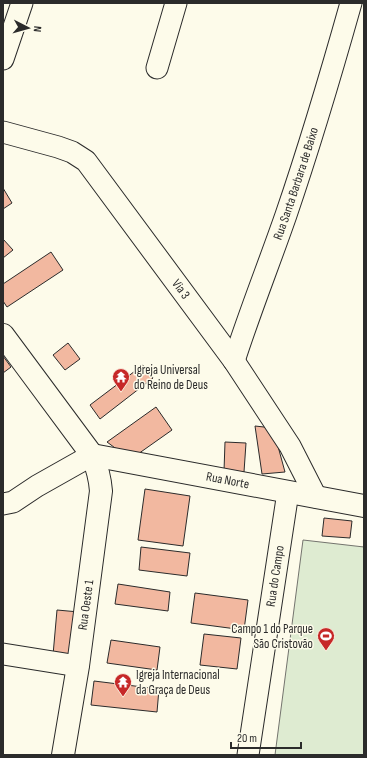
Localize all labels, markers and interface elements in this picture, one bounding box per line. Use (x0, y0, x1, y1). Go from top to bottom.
north arrow (8, 8, 48, 48)
text: N (31, 25, 44, 33)
street label: Rua Santa Barbara de Baixo (270, 125, 322, 242)
street label: Via 3 (168, 276, 193, 302)
place label: Igreja Universal do Reino de Deus (134, 362, 208, 393)
temple icon: Igreja Universal do Reino de Deus (111, 367, 131, 392)
street label: Rua Norte (205, 469, 251, 492)
street label: Rua do Campo (263, 544, 288, 608)
street label: Rua Oeste 1 (75, 578, 97, 631)
place label: Campo 1 do Parque São Cristovão (231, 621, 313, 652)
sports icon: Campo 1 do Parque São Cristovão (316, 626, 336, 651)
place label: Igreja Internacional da Graça de Deus (136, 667, 220, 698)
temple icon: Igreja Internacional da Graça de Deus (113, 672, 133, 697)
scale bar (231, 724, 301, 750)
text: 20 m (237, 731, 257, 746)

